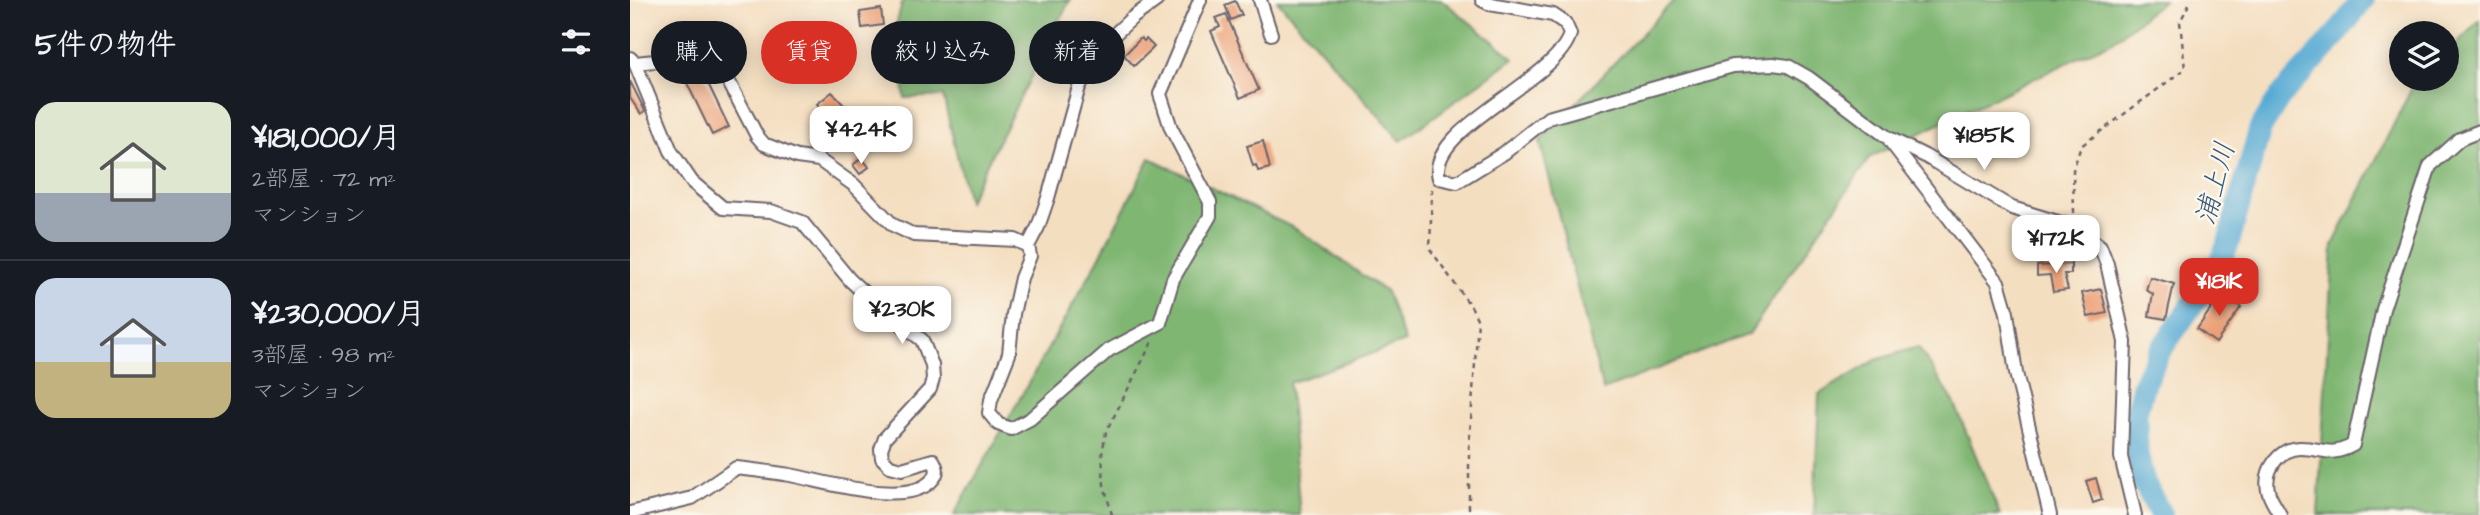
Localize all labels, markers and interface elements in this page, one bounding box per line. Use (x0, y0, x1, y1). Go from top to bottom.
chip: 購入 (651, 21, 747, 84)
chip: 賃貸 (761, 21, 857, 84)
chip: 絞り込み (871, 21, 1015, 84)
chip: 新着 (1029, 21, 1125, 84)
map controls (2389, 21, 2459, 91)
button: layers (2389, 21, 2459, 91)
icon: filters (557, 23, 595, 61)
text: 5件の物件 (35, 24, 176, 66)
pin: ¥424K (812, 106, 910, 166)
text: ¥424K (826, 113, 896, 145)
pin: ¥185K (1935, 113, 2033, 172)
text: ¥181,000/月 (252, 117, 401, 159)
text: ¥185K (1954, 119, 2014, 151)
icon: home (91, 130, 175, 214)
water label: 浦上川 (2186, 138, 2245, 229)
text: 2部屋 · 72 m² (252, 163, 396, 195)
text: マンション (252, 199, 366, 231)
pin: ¥172K (2007, 216, 2105, 275)
text: ¥172K (2028, 222, 2084, 254)
pin: ¥181K (2170, 258, 2268, 318)
text: ¥181K (2195, 265, 2243, 297)
pin: ¥230K (853, 286, 951, 346)
text: ¥230,000/月 (252, 293, 425, 335)
text: ¥230K (869, 293, 935, 325)
icon: home (91, 306, 175, 390)
text: 3部屋 · 98 m² (252, 339, 395, 371)
text: マンション (252, 375, 366, 407)

